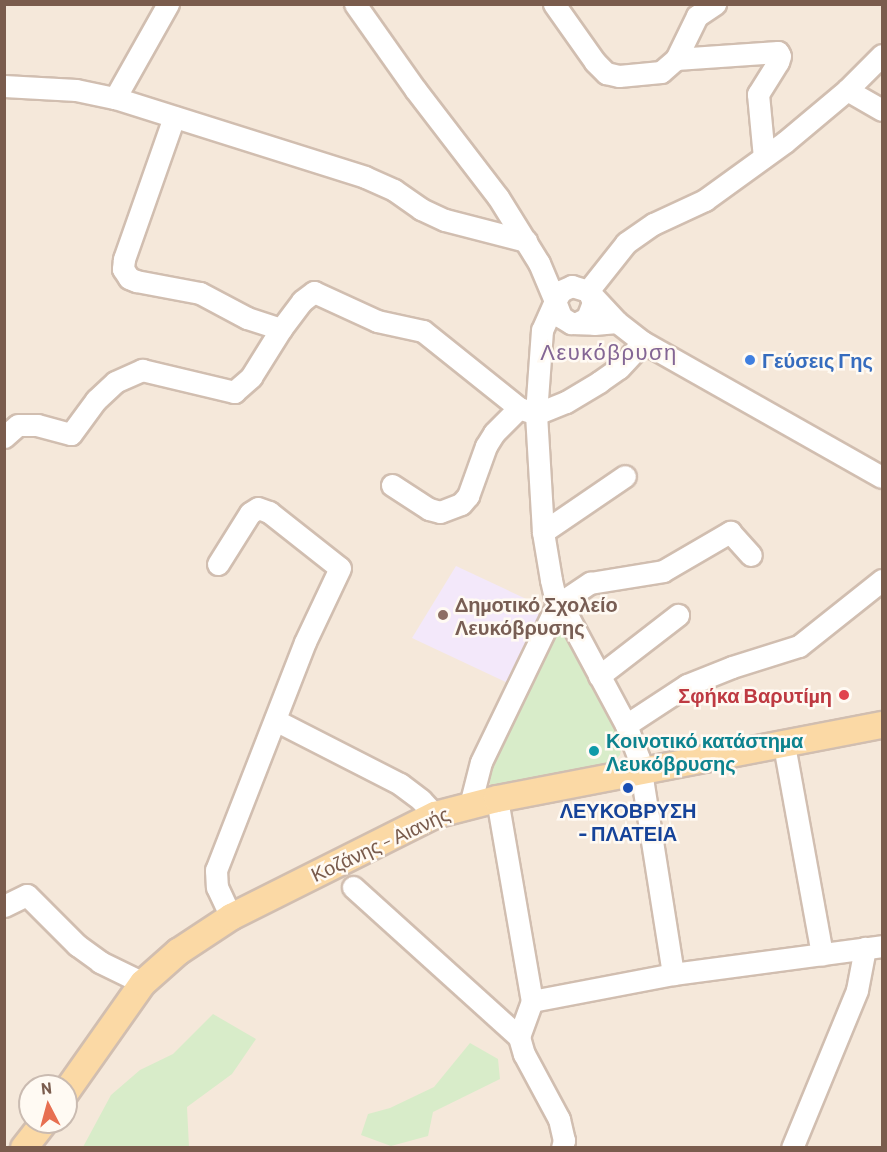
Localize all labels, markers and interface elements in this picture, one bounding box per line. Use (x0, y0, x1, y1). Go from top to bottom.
district label: Λευκόβρυση (540, 339, 678, 365)
place label: Γεύσεις Γης (762, 348, 873, 372)
marker: Γεύσεις Γης (743, 353, 757, 367)
place label: Δημοτικό Σχολείο Λευκόβρυσης (455, 592, 618, 639)
marker: Δημοτικό Σχολείο Λευκόβρυσης (436, 608, 450, 622)
place label: Σφήκα Βαρυτίμη (678, 683, 832, 707)
marker: Σφήκα Βαρυτίμη (837, 688, 851, 702)
place label: Κοινοτικό κατάστημα Λευκόβρυσης (606, 728, 803, 775)
marker: Κοινοτικό κατάστημα Λευκόβρυσης (587, 744, 601, 758)
marker: ΛΕΥΚΟΒΡΥΣΗ - ΠΛΑΤΕΙΑ (621, 781, 635, 795)
place label: ΛΕΥΚΟΒΡΥΣΗ - ΠΛΑΤΕΙΑ (560, 798, 696, 845)
street label: Κοζάνης - Αιανής (307, 801, 453, 887)
north arrow (18, 1074, 78, 1134)
text: N (40, 1078, 53, 1098)

